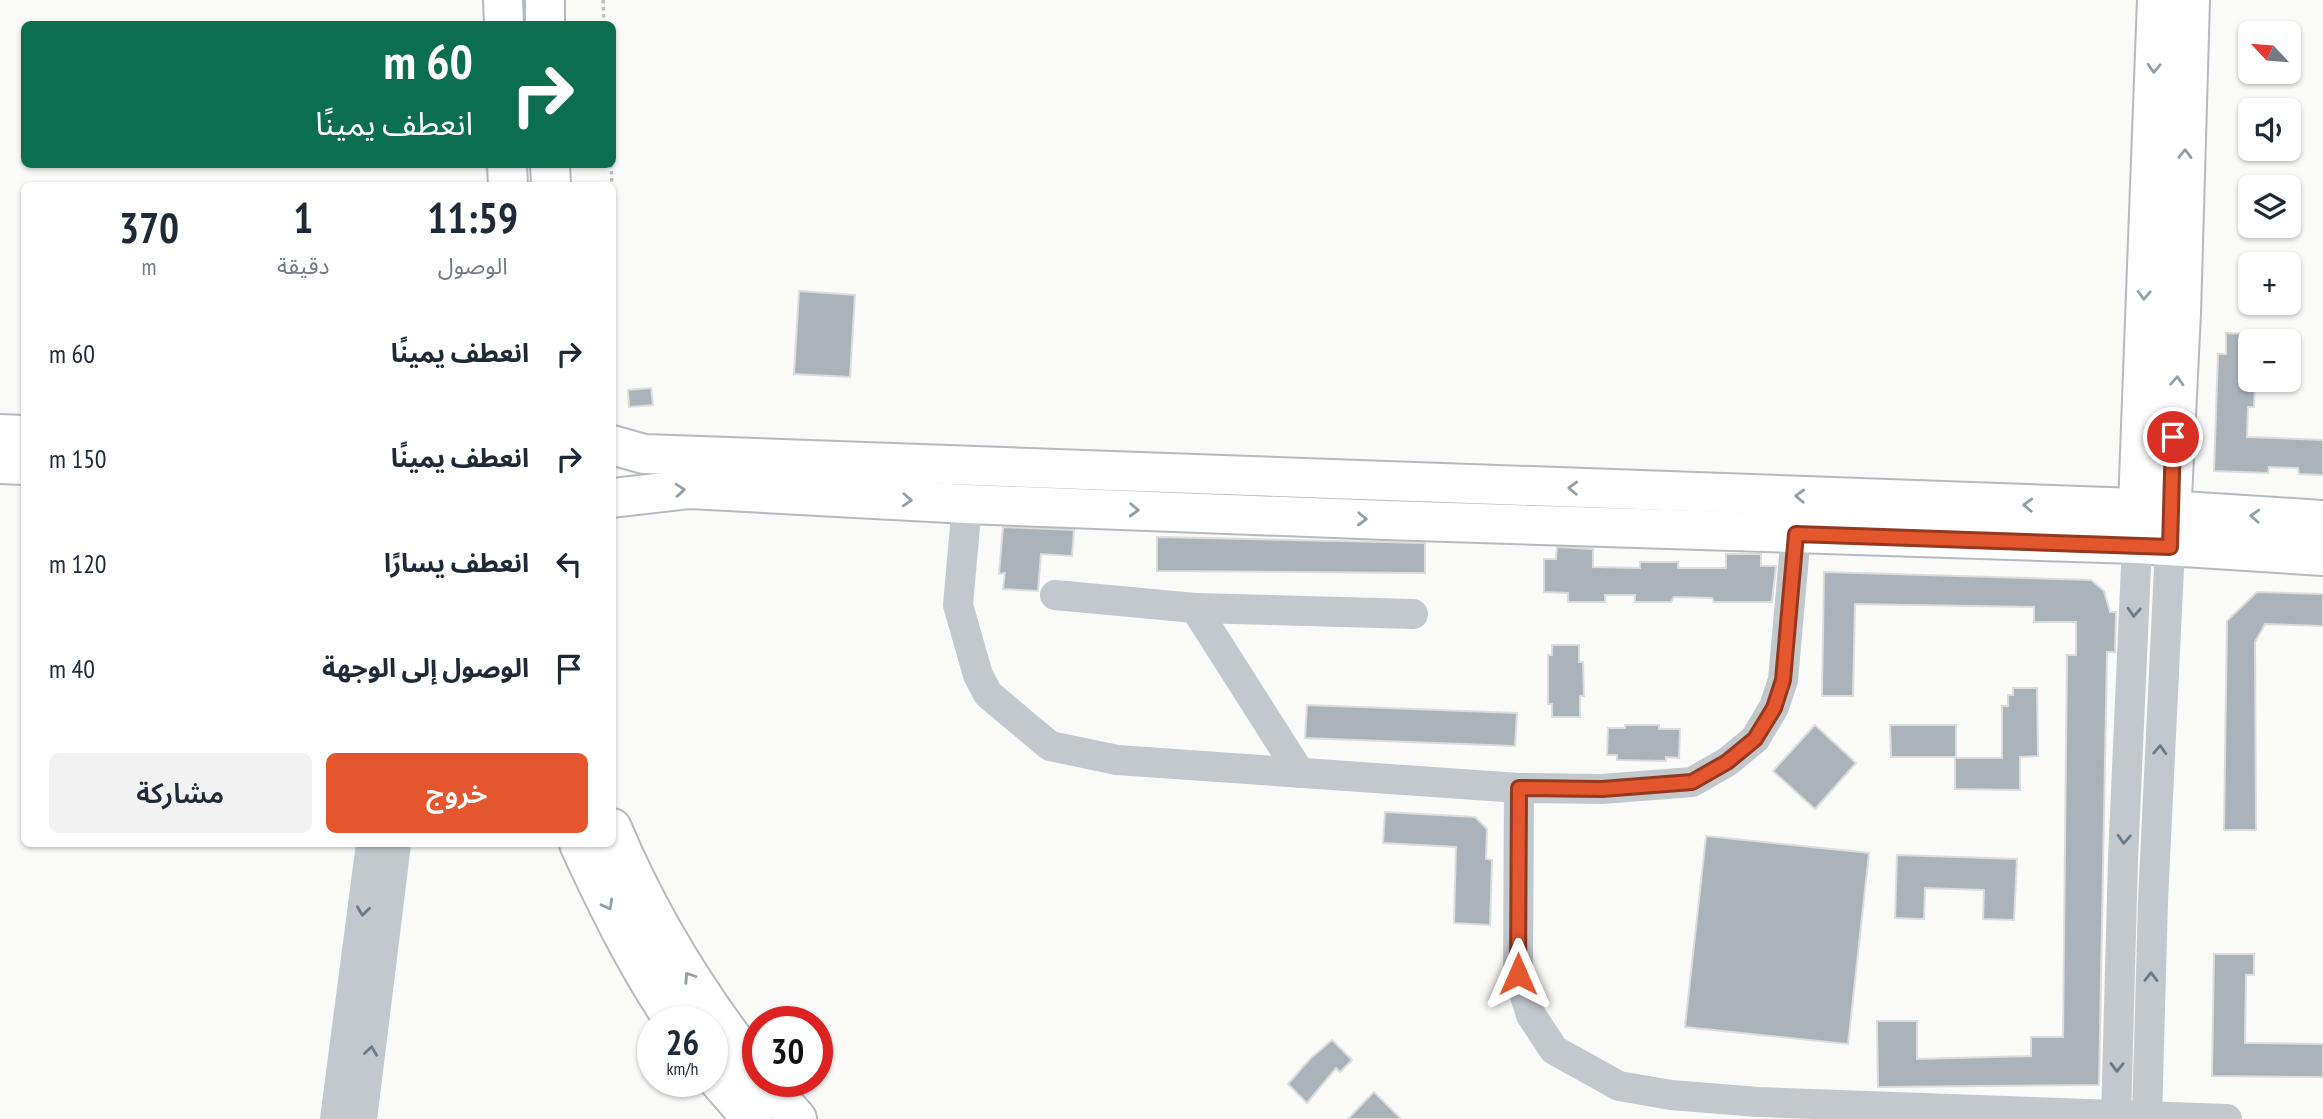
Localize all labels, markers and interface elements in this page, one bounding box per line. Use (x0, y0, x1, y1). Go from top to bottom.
north arrow (2238, 21, 2301, 84)
map controls (2238, 21, 2301, 392)
text: 60 m (384, 29, 473, 93)
icon: right (497, 49, 588, 140)
one-way arrow (2147, 63, 2162, 74)
button: sound (2238, 98, 2301, 161)
text: انعطف يمينًا (315, 102, 473, 144)
one-way arrow (2177, 148, 2193, 159)
button: layers (2238, 175, 2301, 238)
text: 1 (293, 190, 313, 245)
text: 11:59 (427, 190, 518, 245)
text: 370 (119, 200, 179, 255)
text: دقيقة (277, 251, 329, 280)
text: الوصول (438, 251, 508, 280)
text: m (142, 252, 156, 281)
button: + (2238, 252, 2301, 315)
one-way arrow (2137, 290, 2152, 301)
button: − (2238, 329, 2301, 392)
icon: right (550, 335, 588, 373)
text: انعطف يمينًا (391, 336, 529, 369)
text: 60 m (49, 337, 95, 370)
one-way arrow (2169, 375, 2184, 386)
pin (2143, 407, 2203, 467)
icon: arrive (2154, 418, 2192, 456)
icon: right (550, 440, 588, 478)
text: انعطف يمينًا (391, 441, 529, 474)
text: 150 m (49, 442, 107, 475)
one-way arrow (1567, 480, 1578, 495)
one-way arrow (675, 483, 686, 498)
one-way arrow (1795, 489, 1806, 504)
one-way arrow (902, 493, 913, 508)
one-way arrow (2022, 497, 2033, 512)
one-way arrow (1129, 503, 1140, 518)
one-way arrow (2249, 509, 2260, 524)
one-way arrow (1357, 512, 1368, 527)
icon: left (550, 545, 588, 583)
text: انعطف يسارًا (384, 546, 529, 579)
text: 120 m (49, 547, 107, 580)
one-way arrow (2126, 607, 2141, 618)
icon: arrive (550, 650, 588, 688)
text: الوصول إلى الوجهة (322, 651, 529, 684)
text: 40 m (49, 652, 95, 685)
one-way arrow (2152, 744, 2167, 755)
button: مشاركة (49, 753, 312, 833)
button: خروج (326, 753, 588, 833)
one-way arrow (2116, 834, 2131, 845)
one-way arrow (600, 898, 613, 911)
one-way arrow (356, 905, 371, 917)
position arrow (1481, 937, 1555, 1011)
one-way arrow (685, 972, 697, 985)
one-way arrow (2143, 972, 2159, 982)
speed limit sign: 30 (742, 1006, 833, 1097)
text: 26 (666, 1019, 699, 1065)
one-way arrow (363, 1046, 378, 1057)
text: km/h (667, 1057, 698, 1080)
one-way arrow (2110, 1062, 2125, 1073)

